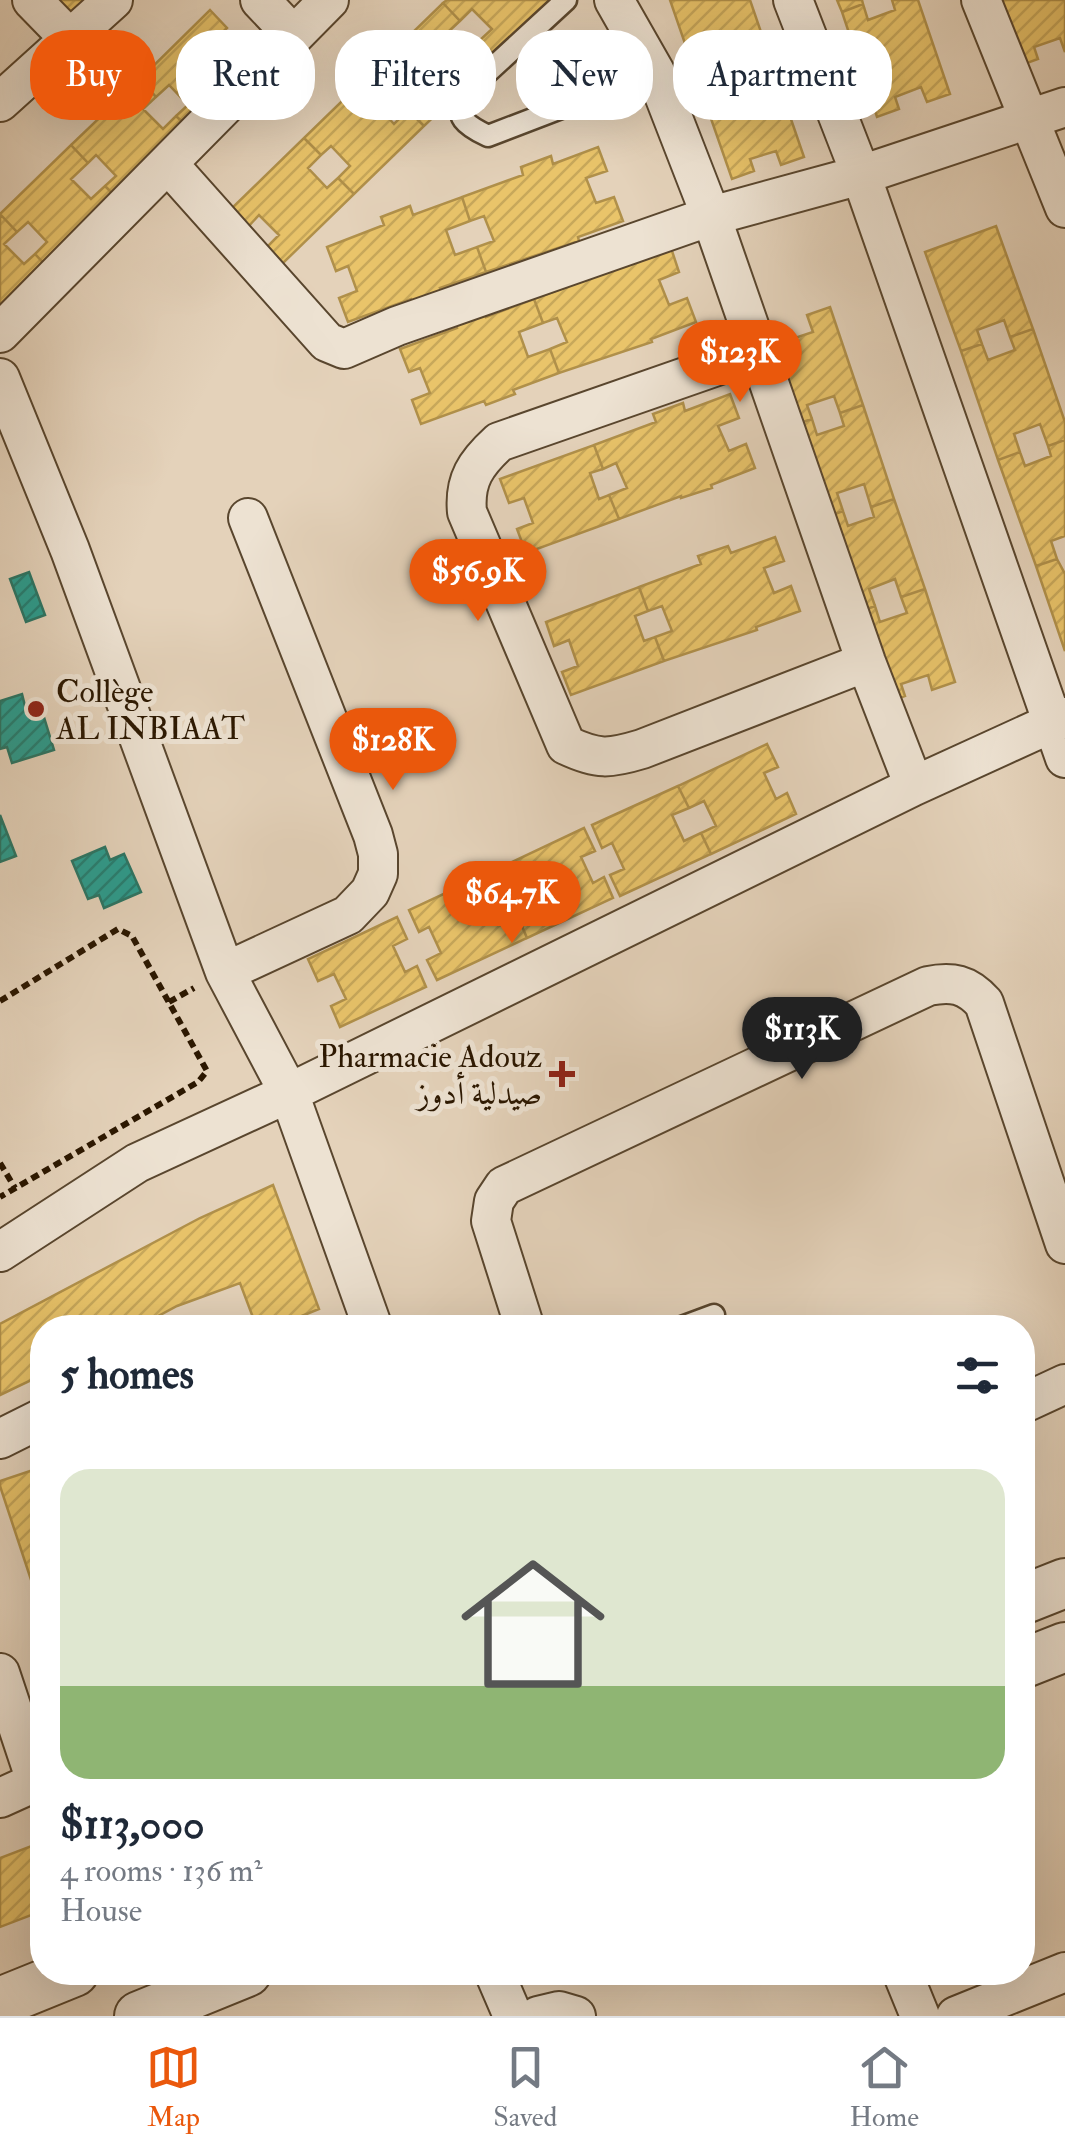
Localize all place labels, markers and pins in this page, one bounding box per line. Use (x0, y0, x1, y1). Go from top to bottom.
pin: $123K (670, 320, 810, 405)
pin: $56.9K (397, 539, 559, 624)
place label: Collège AL INBIAAT (55, 672, 245, 749)
marker: Collège AL INBIAAT (25, 698, 47, 720)
pin: $128K (323, 708, 463, 793)
pin: $64.7K (431, 861, 593, 946)
pin: $113K (732, 997, 872, 1082)
place label: Pharmacie Adouz صيدلية أدوز (319, 1037, 542, 1114)
marker: Pharmacie Adouz صيدلية أدوز (551, 1063, 573, 1085)

